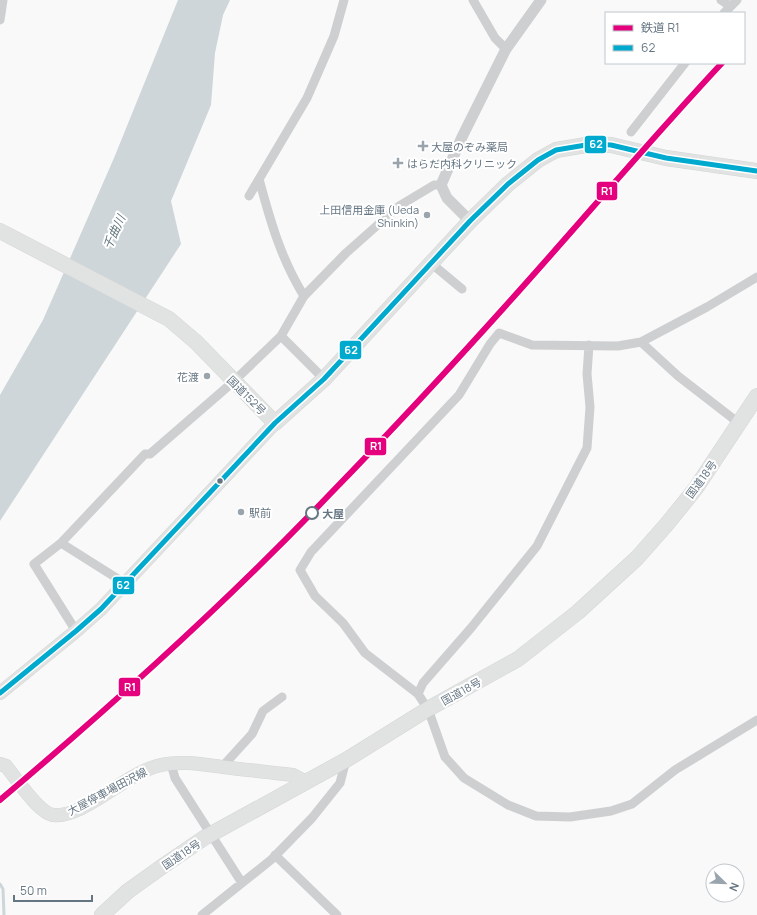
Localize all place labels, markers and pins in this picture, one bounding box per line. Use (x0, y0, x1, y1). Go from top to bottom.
place label: 大屋のぞみ薬局 (431, 139, 508, 154)
marker: 大屋のぞみ薬局 (418, 141, 428, 151)
place label: はらだ内科クリニック (407, 156, 517, 171)
marker: はらだ内科クリニック (392, 157, 404, 169)
place label: 上田信用金庫 (Ueda Shinkin) (319, 202, 419, 230)
marker: 上田信用金庫 (Ueda Shinkin) (422, 210, 432, 220)
place label: 花渡 (177, 369, 199, 384)
marker: 花渡 (202, 371, 212, 381)
unlabelled marker (215, 476, 225, 486)
place label: 駅前 (249, 505, 271, 520)
marker: 大屋 (305, 506, 319, 520)
place label: 大屋 (322, 506, 344, 521)
marker: 駅前 (236, 507, 246, 517)

